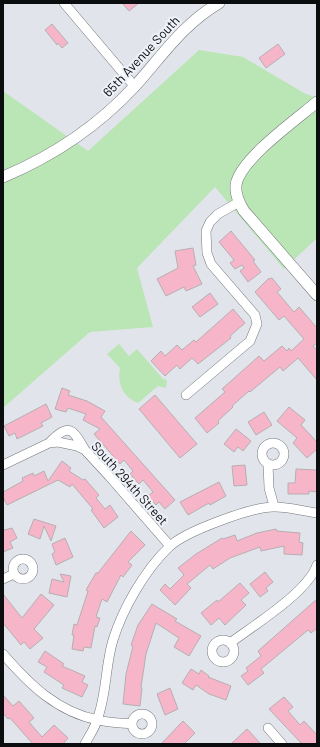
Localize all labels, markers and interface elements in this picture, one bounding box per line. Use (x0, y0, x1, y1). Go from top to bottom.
street label: 65th Avenue South (99, 12, 183, 100)
street label: South 294th Street (88, 438, 172, 528)

